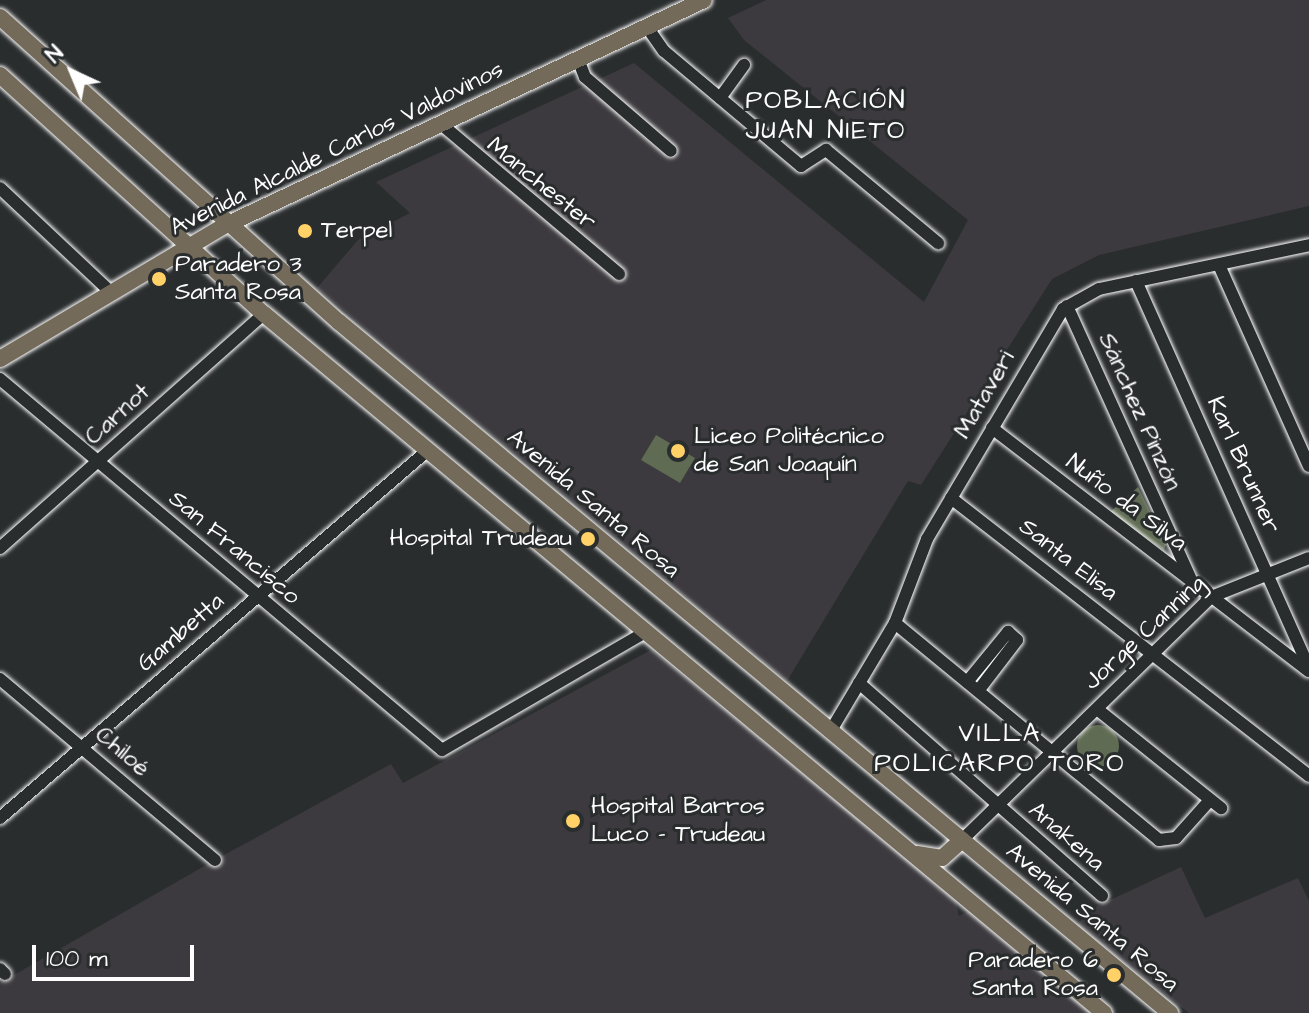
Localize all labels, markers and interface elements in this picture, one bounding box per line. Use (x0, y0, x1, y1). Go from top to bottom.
north arrow (32, 32, 112, 112)
text: N (39, 38, 71, 70)
street label: Avenida Alcalde Carlos Valdovinos (165, 55, 509, 243)
district label: POBLACIÓN JUAN NIETO (745, 85, 907, 146)
street label: Manchester (481, 131, 601, 237)
place label: Terpel (321, 217, 392, 245)
marker: Terpel (296, 222, 314, 240)
place label: Paradero 3 Santa Rosa (175, 251, 302, 307)
marker: Paradero 3 Santa Rosa (150, 270, 168, 288)
street label: Sánchez Pinzón (1091, 329, 1187, 495)
street label: Mataveri (948, 346, 1022, 444)
street label: Carnot (80, 378, 156, 452)
street label: Karl Brunner (1200, 392, 1286, 538)
street label: Avenida Santa Rosa (501, 423, 685, 585)
place label: Liceo Politécnico de San Joaquín (694, 423, 884, 479)
marker: Liceo Politécnico de San Joaquín (669, 442, 687, 460)
street label: Nuño da Silva (1060, 448, 1192, 558)
street label: San Francisco (162, 485, 306, 611)
street label: Santa Elisa (1013, 513, 1123, 607)
place label: Hospital Trudeau (390, 525, 572, 553)
marker: Hospital Trudeau (579, 530, 597, 548)
street label: Jorge Canning (1078, 569, 1212, 697)
street label: Gambetta (132, 587, 230, 679)
district label: VILLA POLICARPO TORO (874, 718, 1126, 780)
street label: Chiloé (89, 721, 155, 783)
place label: Hospital Barros Luco - Trudeau (591, 793, 765, 849)
street label: Anakena (1022, 796, 1110, 878)
marker: Hospital Barros Luco - Trudeau (562, 810, 584, 832)
street label: Avenida Santa Rosa (1000, 837, 1184, 999)
scale bar (36, 929, 198, 979)
text: 100 m (46, 942, 108, 976)
place label: Paradero 6 Santa Rosa (968, 947, 1098, 1003)
marker: Paradero 6 Santa Rosa (1105, 966, 1123, 984)

